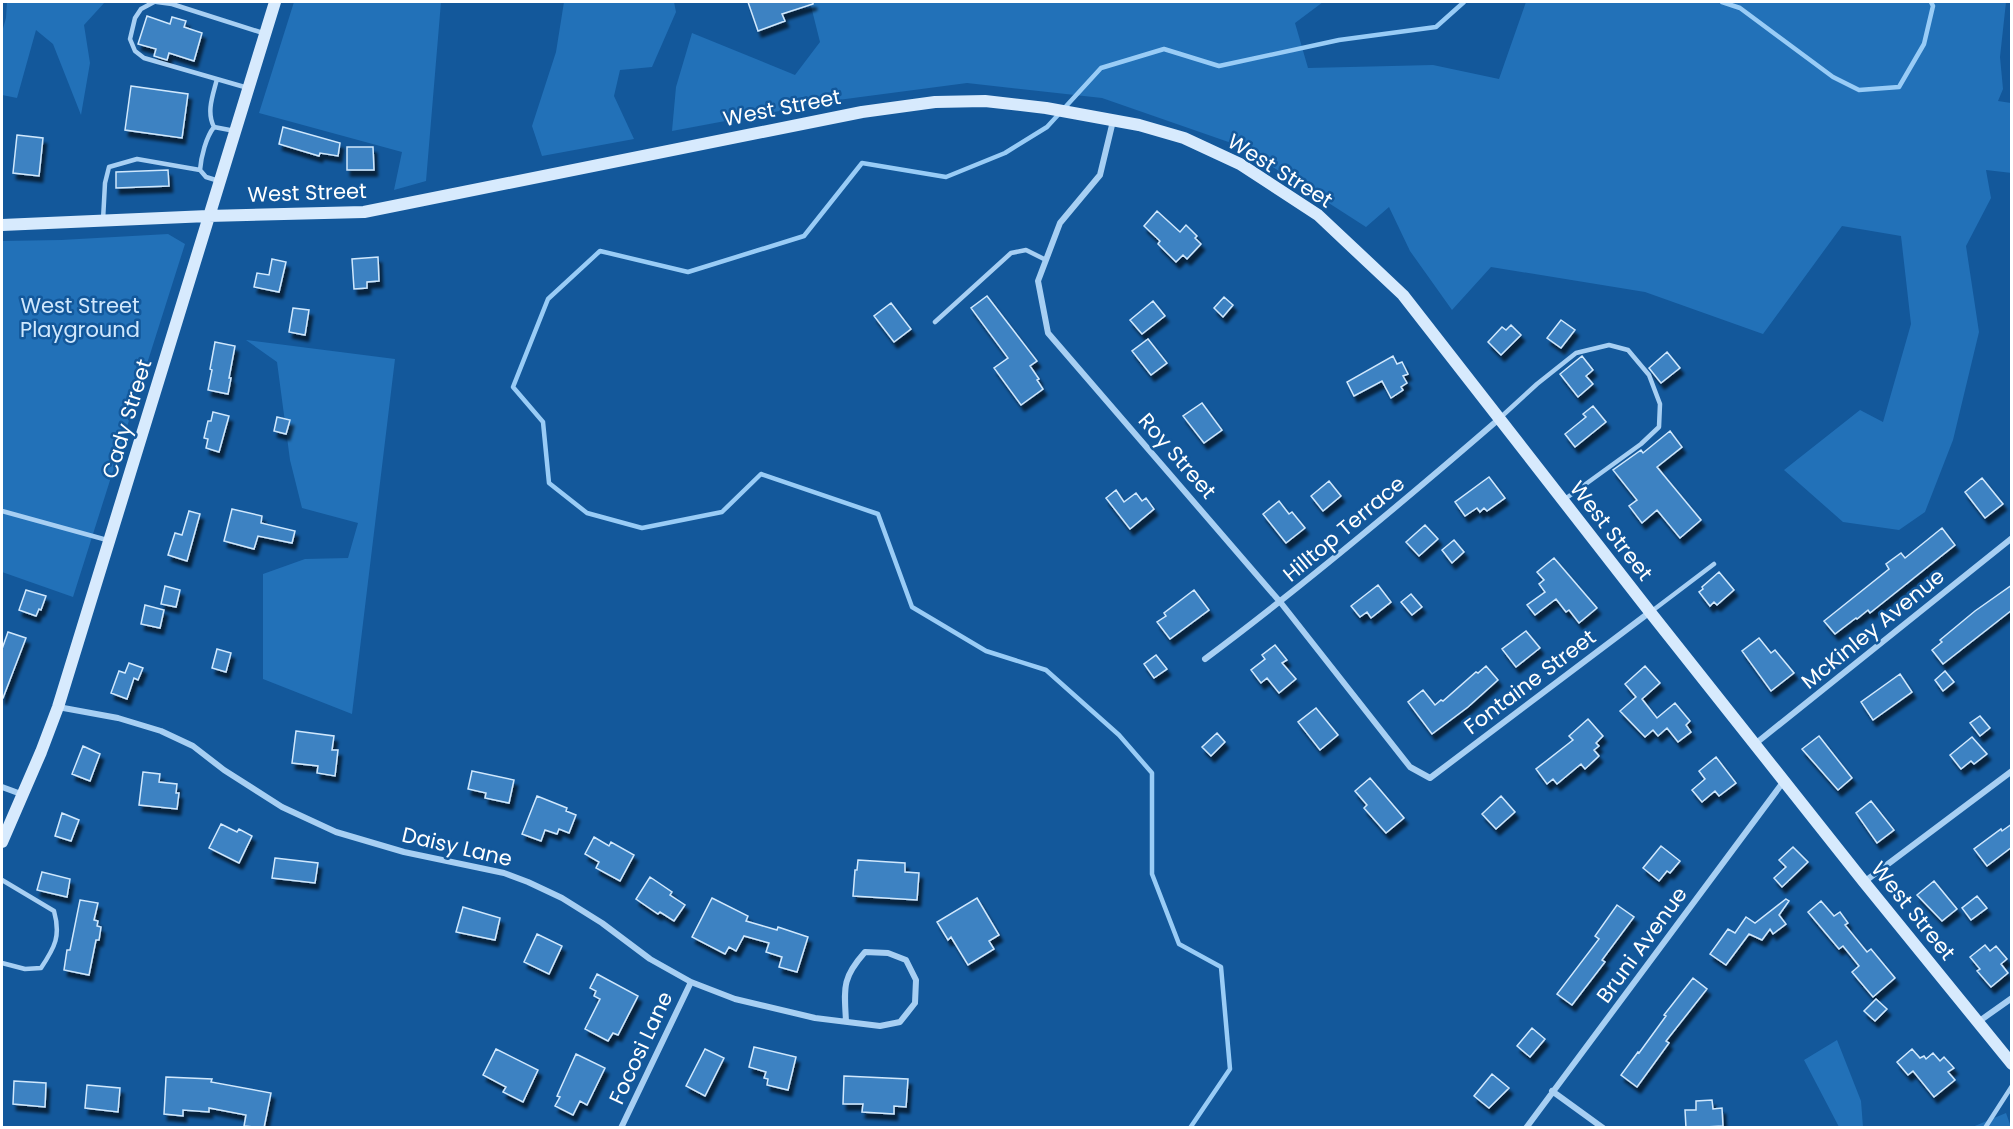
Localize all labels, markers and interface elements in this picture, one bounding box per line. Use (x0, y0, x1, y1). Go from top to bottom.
street label: West Street (721, 82, 843, 133)
street label: West Street (1222, 127, 1339, 214)
street label: West Street (247, 176, 367, 209)
park label: West Street Playground (20, 291, 140, 344)
street label: Cady Street (95, 356, 158, 482)
street label: Roy Street (1132, 406, 1223, 505)
street label: Hilltop Terrace (1277, 469, 1411, 588)
street label: West Street (1563, 475, 1660, 587)
street label: McKinley Avenue (1795, 562, 1950, 695)
street label: Fontaine Street (1458, 622, 1602, 741)
street label: Daisy Lane (399, 820, 515, 873)
street label: West Street (1865, 855, 1962, 966)
street label: Bruni Avenue (1590, 881, 1694, 1009)
street label: Focosi Lane (602, 987, 679, 1109)

